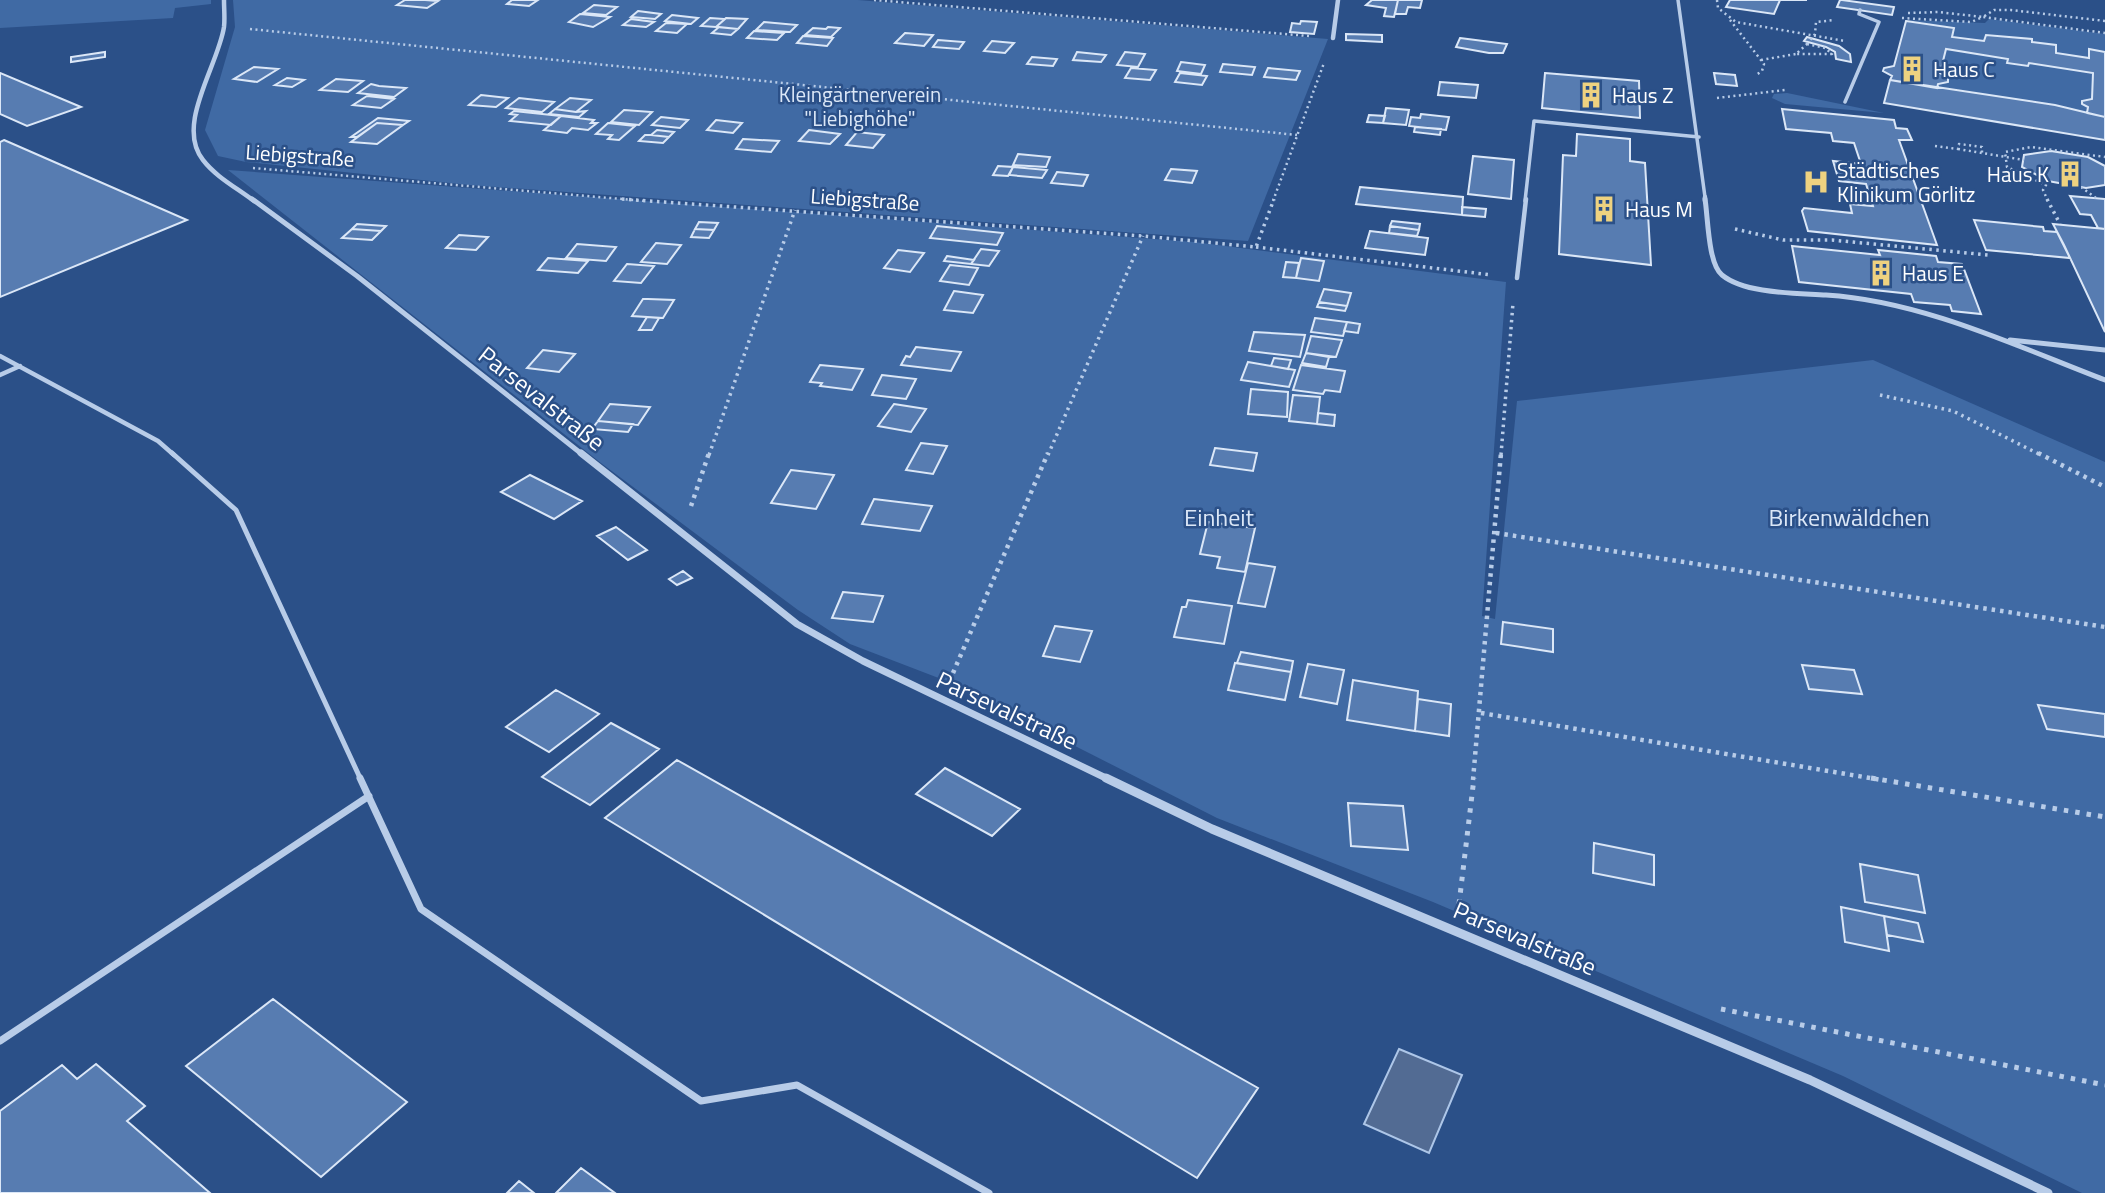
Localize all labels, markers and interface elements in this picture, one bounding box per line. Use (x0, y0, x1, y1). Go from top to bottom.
place label: Haus C (1933, 53, 1995, 85)
building icon: Haus C (1897, 54, 1927, 84)
park label: Kleingärtnerverein "Liebighöhe" (779, 78, 941, 134)
place label: Haus Z (1612, 79, 1674, 111)
building icon: Haus Z (1576, 80, 1606, 110)
street label: Liebigstraße (244, 135, 356, 175)
place label: Städtisches Klinikum Görlitz (1837, 154, 1975, 210)
place label: Haus K (1987, 158, 2049, 190)
building icon: Haus K (2055, 159, 2085, 189)
hospital icon: Städtisches Klinikum Görlitz (1801, 167, 1831, 197)
street label: Liebigstraße (809, 179, 921, 219)
place label: Haus M (1625, 193, 1693, 225)
building icon: Haus M (1589, 194, 1619, 224)
place label: Haus E (1902, 257, 1964, 289)
building icon: Haus E (1866, 258, 1896, 288)
street label: Parsevalstraße (471, 337, 613, 459)
park label: Einheit (1184, 499, 1255, 535)
park label: Birkenwäldchen (1768, 499, 1930, 535)
street label: Parsevalstraße (930, 662, 1084, 758)
street label: Parsevalstraße (1448, 892, 1602, 984)

